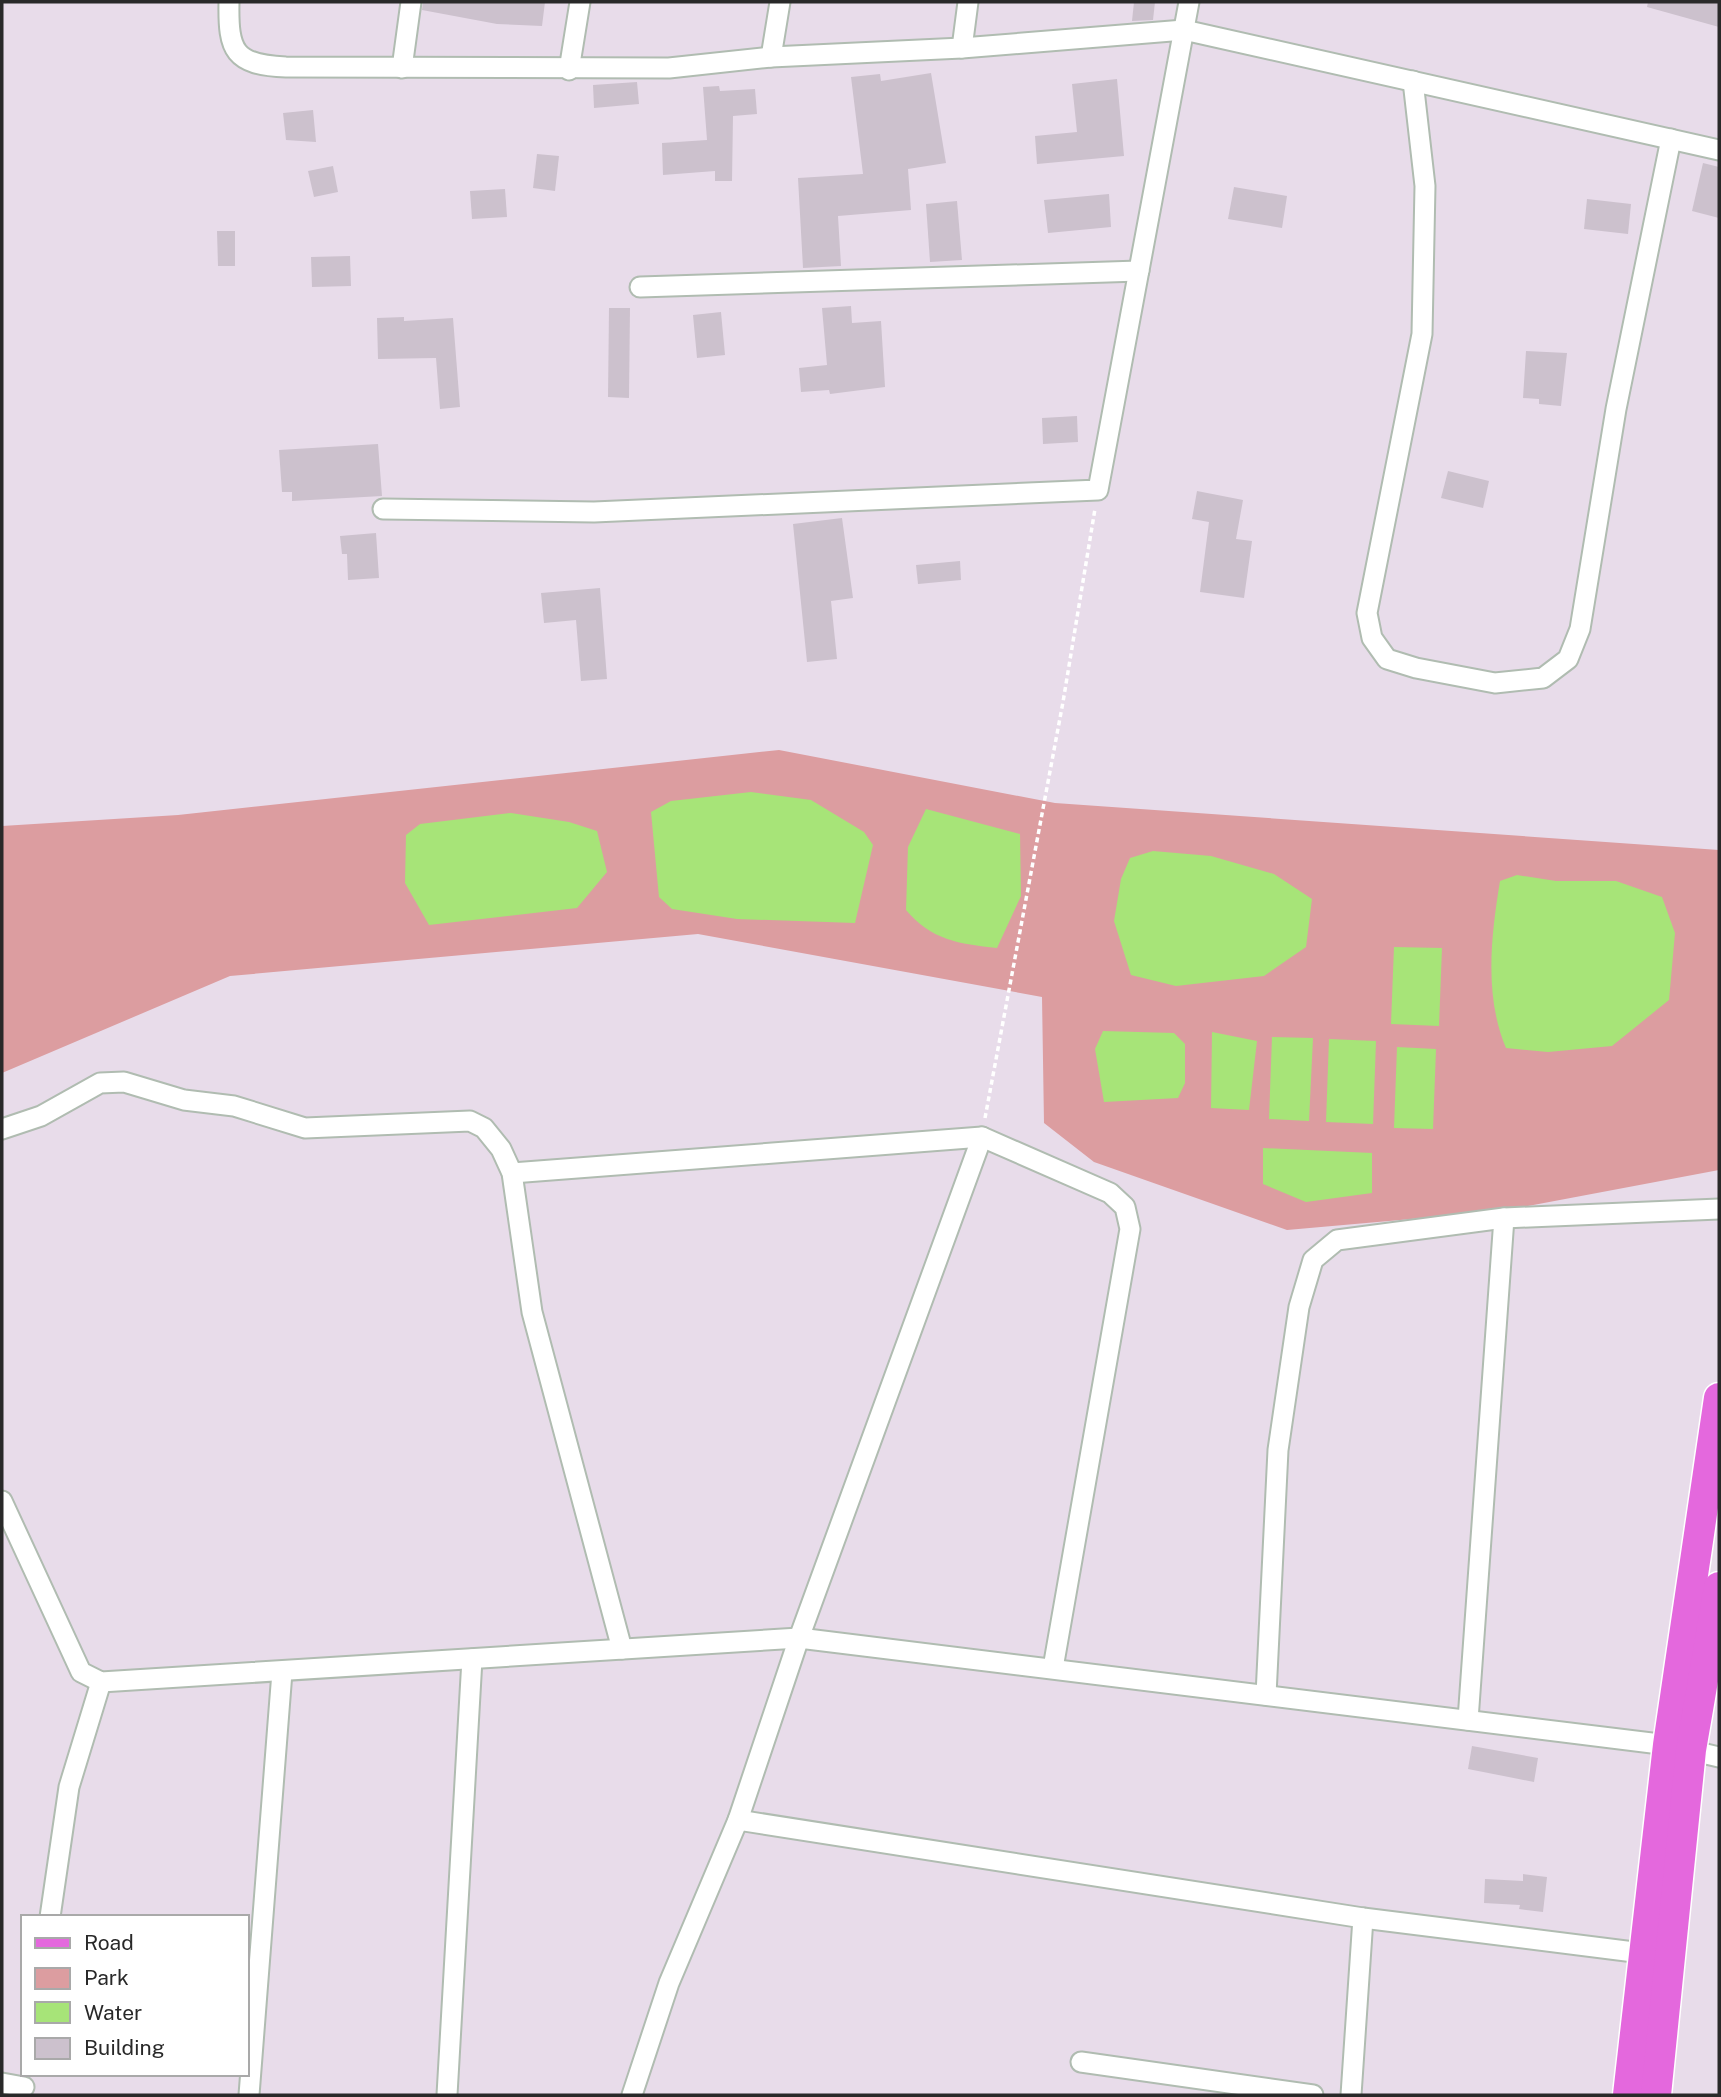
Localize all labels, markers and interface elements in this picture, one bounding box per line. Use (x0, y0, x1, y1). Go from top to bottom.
legend (21, 1915, 248, 2076)
text: Road (84, 1930, 134, 1955)
text: Park (84, 1965, 129, 1990)
text: Water (84, 2000, 142, 2025)
text: Building (84, 2035, 165, 2060)

